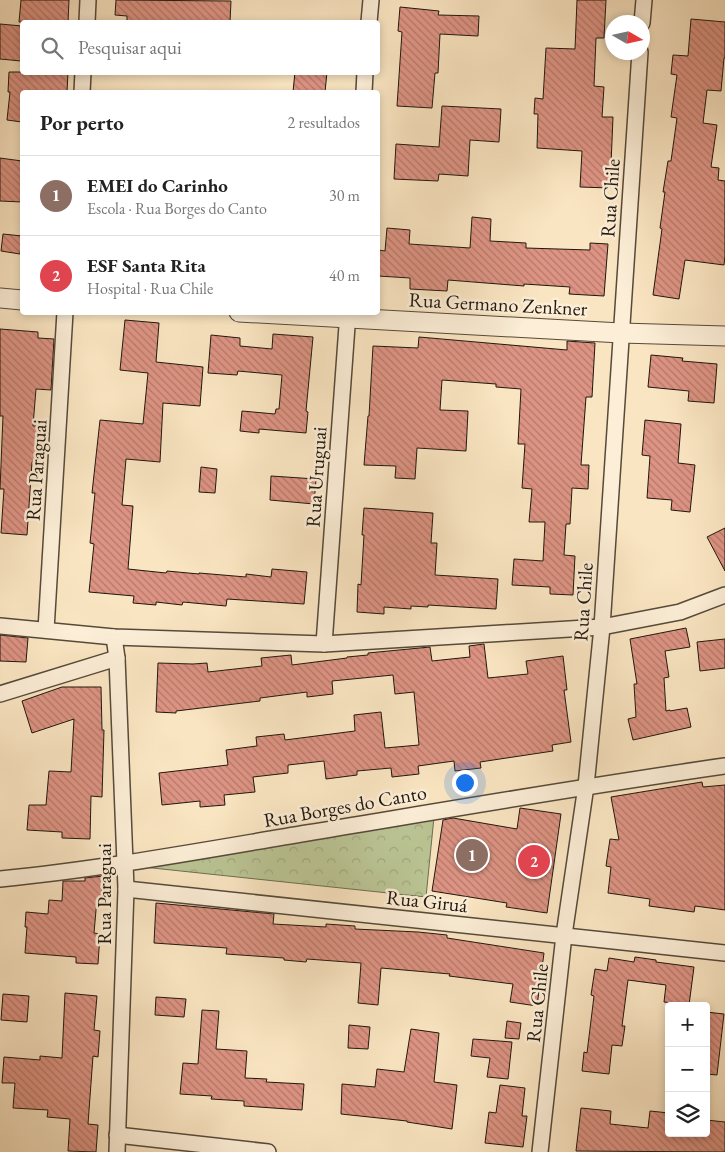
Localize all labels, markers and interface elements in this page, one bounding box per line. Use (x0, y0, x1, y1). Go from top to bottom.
north arrow (605, 15, 650, 60)
search box (20, 20, 380, 75)
icon: search (38, 34, 66, 62)
text: Pesquisar aqui (78, 35, 182, 60)
text: Por perto (40, 109, 124, 136)
text: 2 resultados (288, 112, 360, 133)
street label: Rua Chile (594, 158, 626, 238)
text: EMEI do Carinho (87, 173, 228, 198)
text: 1 (52, 185, 60, 206)
text: 30 m (329, 185, 360, 206)
text: Escola · Rua Borges do Canto (87, 198, 267, 219)
text: ESF Santa Rita (87, 253, 206, 278)
text: 2 (52, 265, 60, 286)
text: 40 m (329, 265, 360, 286)
text: Hospital · Rua Chile (87, 278, 213, 299)
street label: Rua Germano Zenkner (408, 286, 588, 322)
street label: Rua Paraguai (19, 418, 53, 522)
street label: Rua Uruguai (300, 426, 332, 528)
street label: Rua Chile (567, 562, 599, 642)
your location (452, 770, 478, 796)
street label: Rua Borges do Canto (261, 779, 429, 833)
pin: 1 (456, 836, 488, 874)
pin: 2 (518, 842, 550, 880)
street label: Rua Paraguai (91, 843, 117, 945)
street label: Rua Giruá (385, 884, 469, 918)
street label: Rua Chile (520, 962, 554, 1044)
map controls (665, 1002, 710, 1137)
button: + (665, 1002, 710, 1047)
button: − (665, 1047, 710, 1092)
button: layers (665, 1092, 710, 1137)

